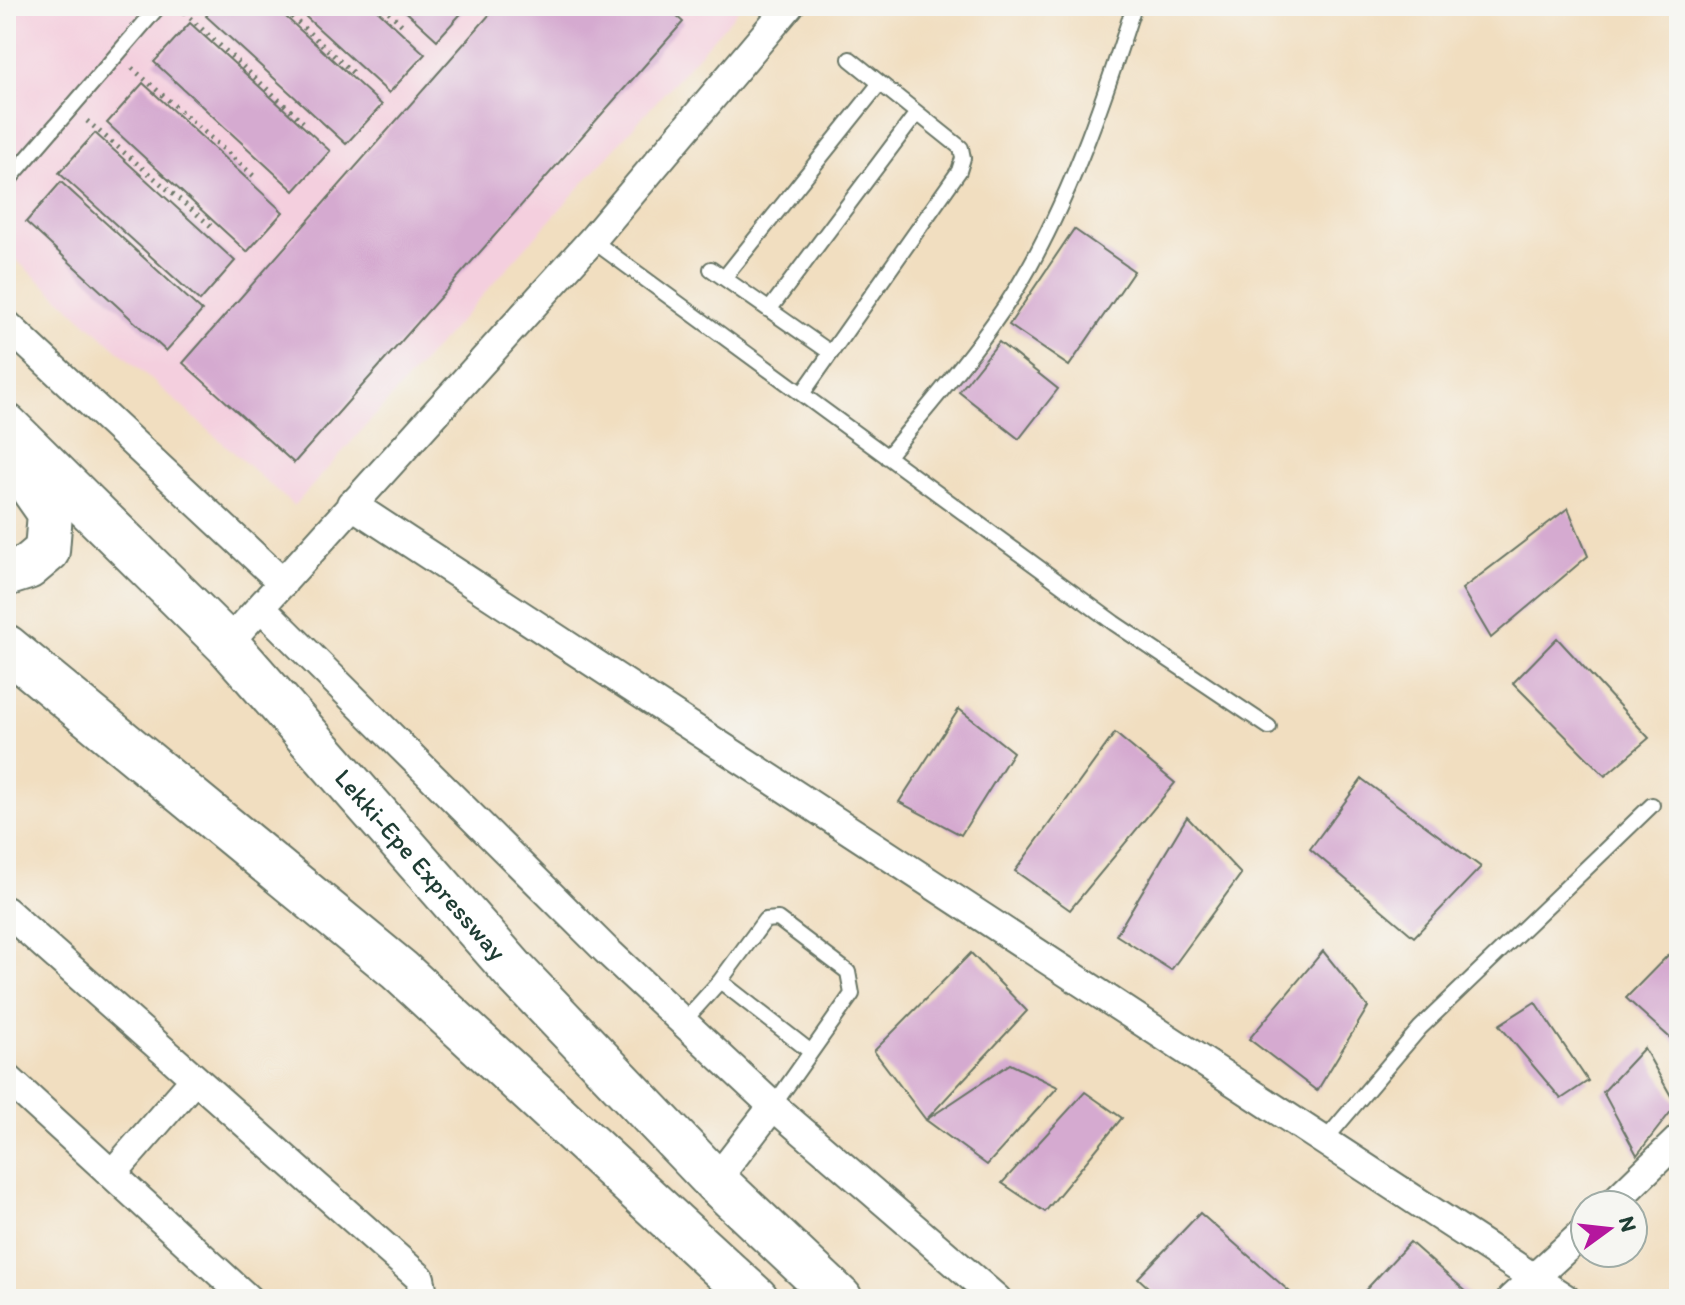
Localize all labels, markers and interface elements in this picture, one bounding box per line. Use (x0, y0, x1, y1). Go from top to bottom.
street label: Lekki-Epe Expressway (328, 762, 513, 967)
north arrow (1569, 1189, 1649, 1269)
text: N (1613, 1213, 1643, 1235)

